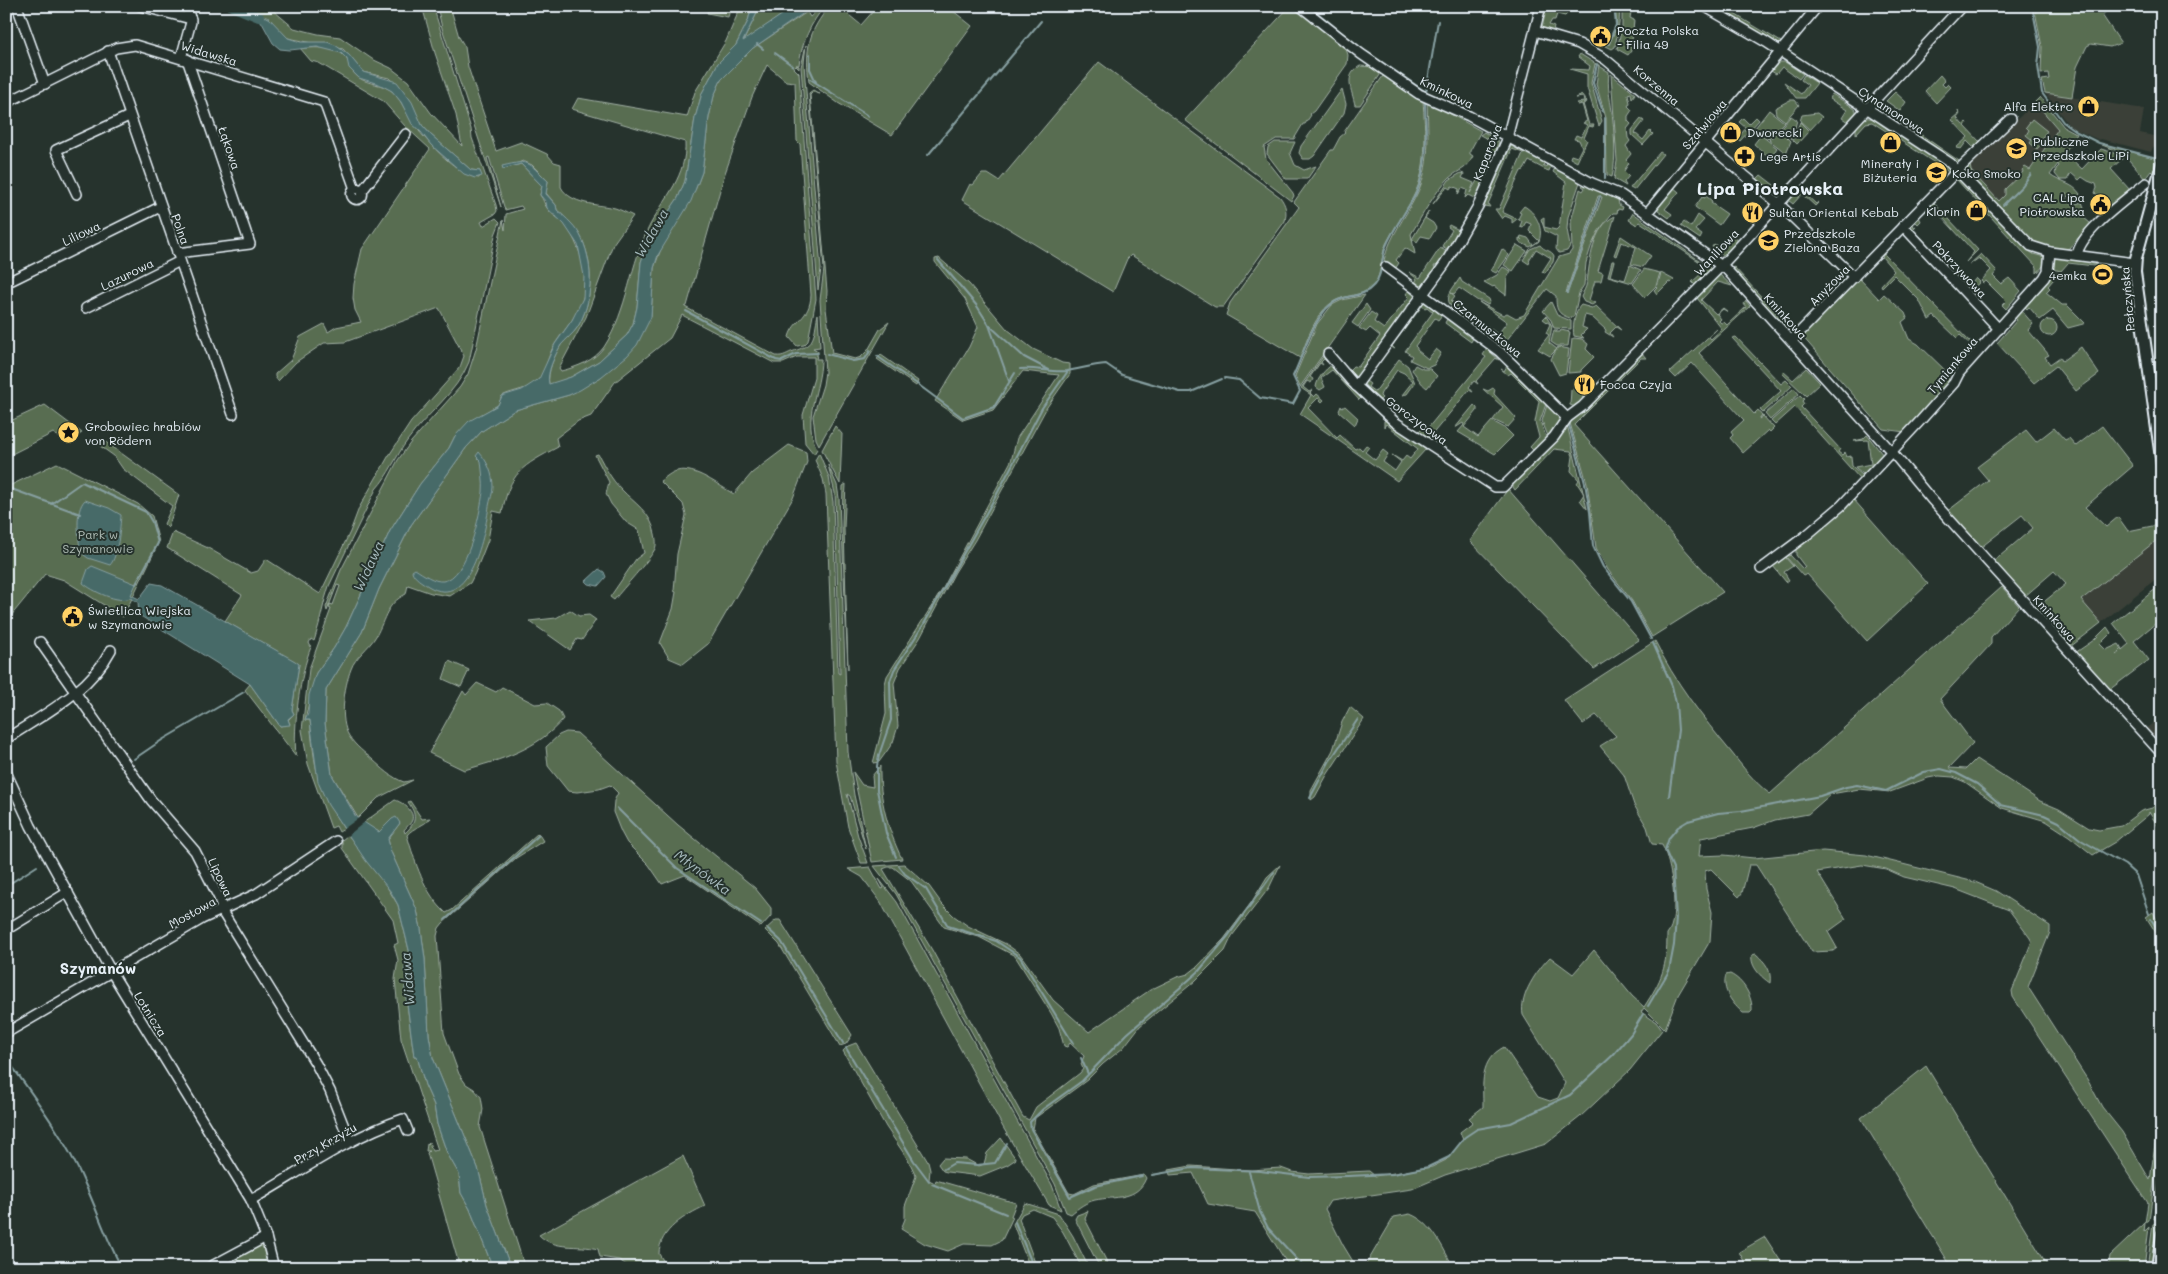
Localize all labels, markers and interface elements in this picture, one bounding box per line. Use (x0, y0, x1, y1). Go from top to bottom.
place label: Poczta Polska - Filia 49 (1617, 22, 1699, 52)
public building icon: Poczta Polska - Filia 49 (1589, 25, 1613, 49)
street label: Widawska (179, 37, 239, 69)
street label: Korzenna (1631, 61, 1683, 109)
street label: Kminkowa (1418, 72, 1476, 112)
street label: Cynamonowa (1856, 83, 1928, 137)
shop icon: Alfa Elektro (2077, 94, 2101, 118)
street label: Szałwiowa (1678, 95, 1730, 153)
place label: Alfa Elektro (2004, 98, 2073, 114)
shop icon: Dworecki (1719, 120, 1743, 144)
street label: Kaparowa (1469, 121, 1505, 183)
place label: Dworecki (1747, 124, 1802, 140)
street label: Łąkowa (215, 125, 245, 171)
shop icon: Minerały i Biżuteria (1878, 130, 1902, 154)
place label: Publiczne Przedszkole LiPi (2033, 133, 2129, 163)
school or university icon: Publiczne Przedszkole LiPi (2005, 136, 2029, 160)
pharmacy icon: Lege Artis (1732, 144, 1756, 168)
place label: Lege Artis (1760, 148, 1821, 164)
place label: Minerały i Biżuteria (1861, 155, 1919, 185)
school or university icon: Koko Smoko (1924, 161, 1948, 185)
place label: Koko Smoko (1952, 165, 2021, 181)
district label: Lipa Piotrowska (1697, 176, 1843, 200)
place label: CAL Lipa Piotrowska (2019, 189, 2085, 219)
public building icon: CAL Lipa Piotrowska (2089, 192, 2113, 216)
shop icon: Klorin (1964, 199, 1988, 223)
restaurant icon: Sultan Oriental Kebab (1741, 200, 1765, 224)
place label: Klorin (1926, 203, 1960, 219)
place label: Sultan Oriental Kebab (1769, 204, 1899, 220)
water label: Widawa (629, 205, 673, 261)
street label: Polna (168, 211, 194, 247)
street label: Liliowa (59, 217, 103, 249)
street label: Waniliowa (1690, 225, 1742, 279)
place label: Przedszkole Zielona Baza (1784, 225, 1860, 255)
school or university icon: Przedszkole Zielona Baza (1756, 228, 1780, 252)
street label: Pokrzywowa (1929, 237, 1991, 301)
street label: Lazurowa (98, 254, 156, 294)
street label: Anyżowa (1805, 261, 1853, 309)
sports icon: 4emka (2091, 263, 2115, 287)
street label: Pełczyńska (2116, 266, 2138, 332)
place label: 4emka (2049, 267, 2087, 283)
street label: Kminkowa (1761, 289, 1811, 343)
street label: Czarnuszkowa (1450, 295, 1526, 361)
street label: Tymiankowa (1923, 333, 1981, 397)
restaurant icon: Focca Czyja (1572, 372, 1596, 396)
place label: Focca Czyja (1600, 376, 1672, 392)
street label: Gorczycowa (1383, 392, 1451, 448)
place label: Grobowiec hrabiów von Rödern (85, 418, 201, 448)
place icon: Grobowiec hrabiów von Rödern (57, 421, 81, 445)
park label: Park w Szymanowie (63, 526, 133, 556)
water label: Widawa (348, 538, 388, 594)
street label: Kminkowa (2030, 591, 2080, 645)
place label: Świetlica Wiejska w Szymanowie (88, 602, 191, 632)
public building icon: Świetlica Wiejska w Szymanowie (60, 605, 84, 629)
water label: Młynówka (671, 845, 735, 899)
street label: Lipowa (205, 855, 237, 899)
street label: Mostowa (166, 892, 218, 932)
water label: Widawa (395, 951, 419, 1007)
district label: Szymanów (60, 958, 136, 978)
street label: Lotnicza (131, 988, 171, 1040)
street label: Przy Krzyżu (291, 1119, 359, 1167)

